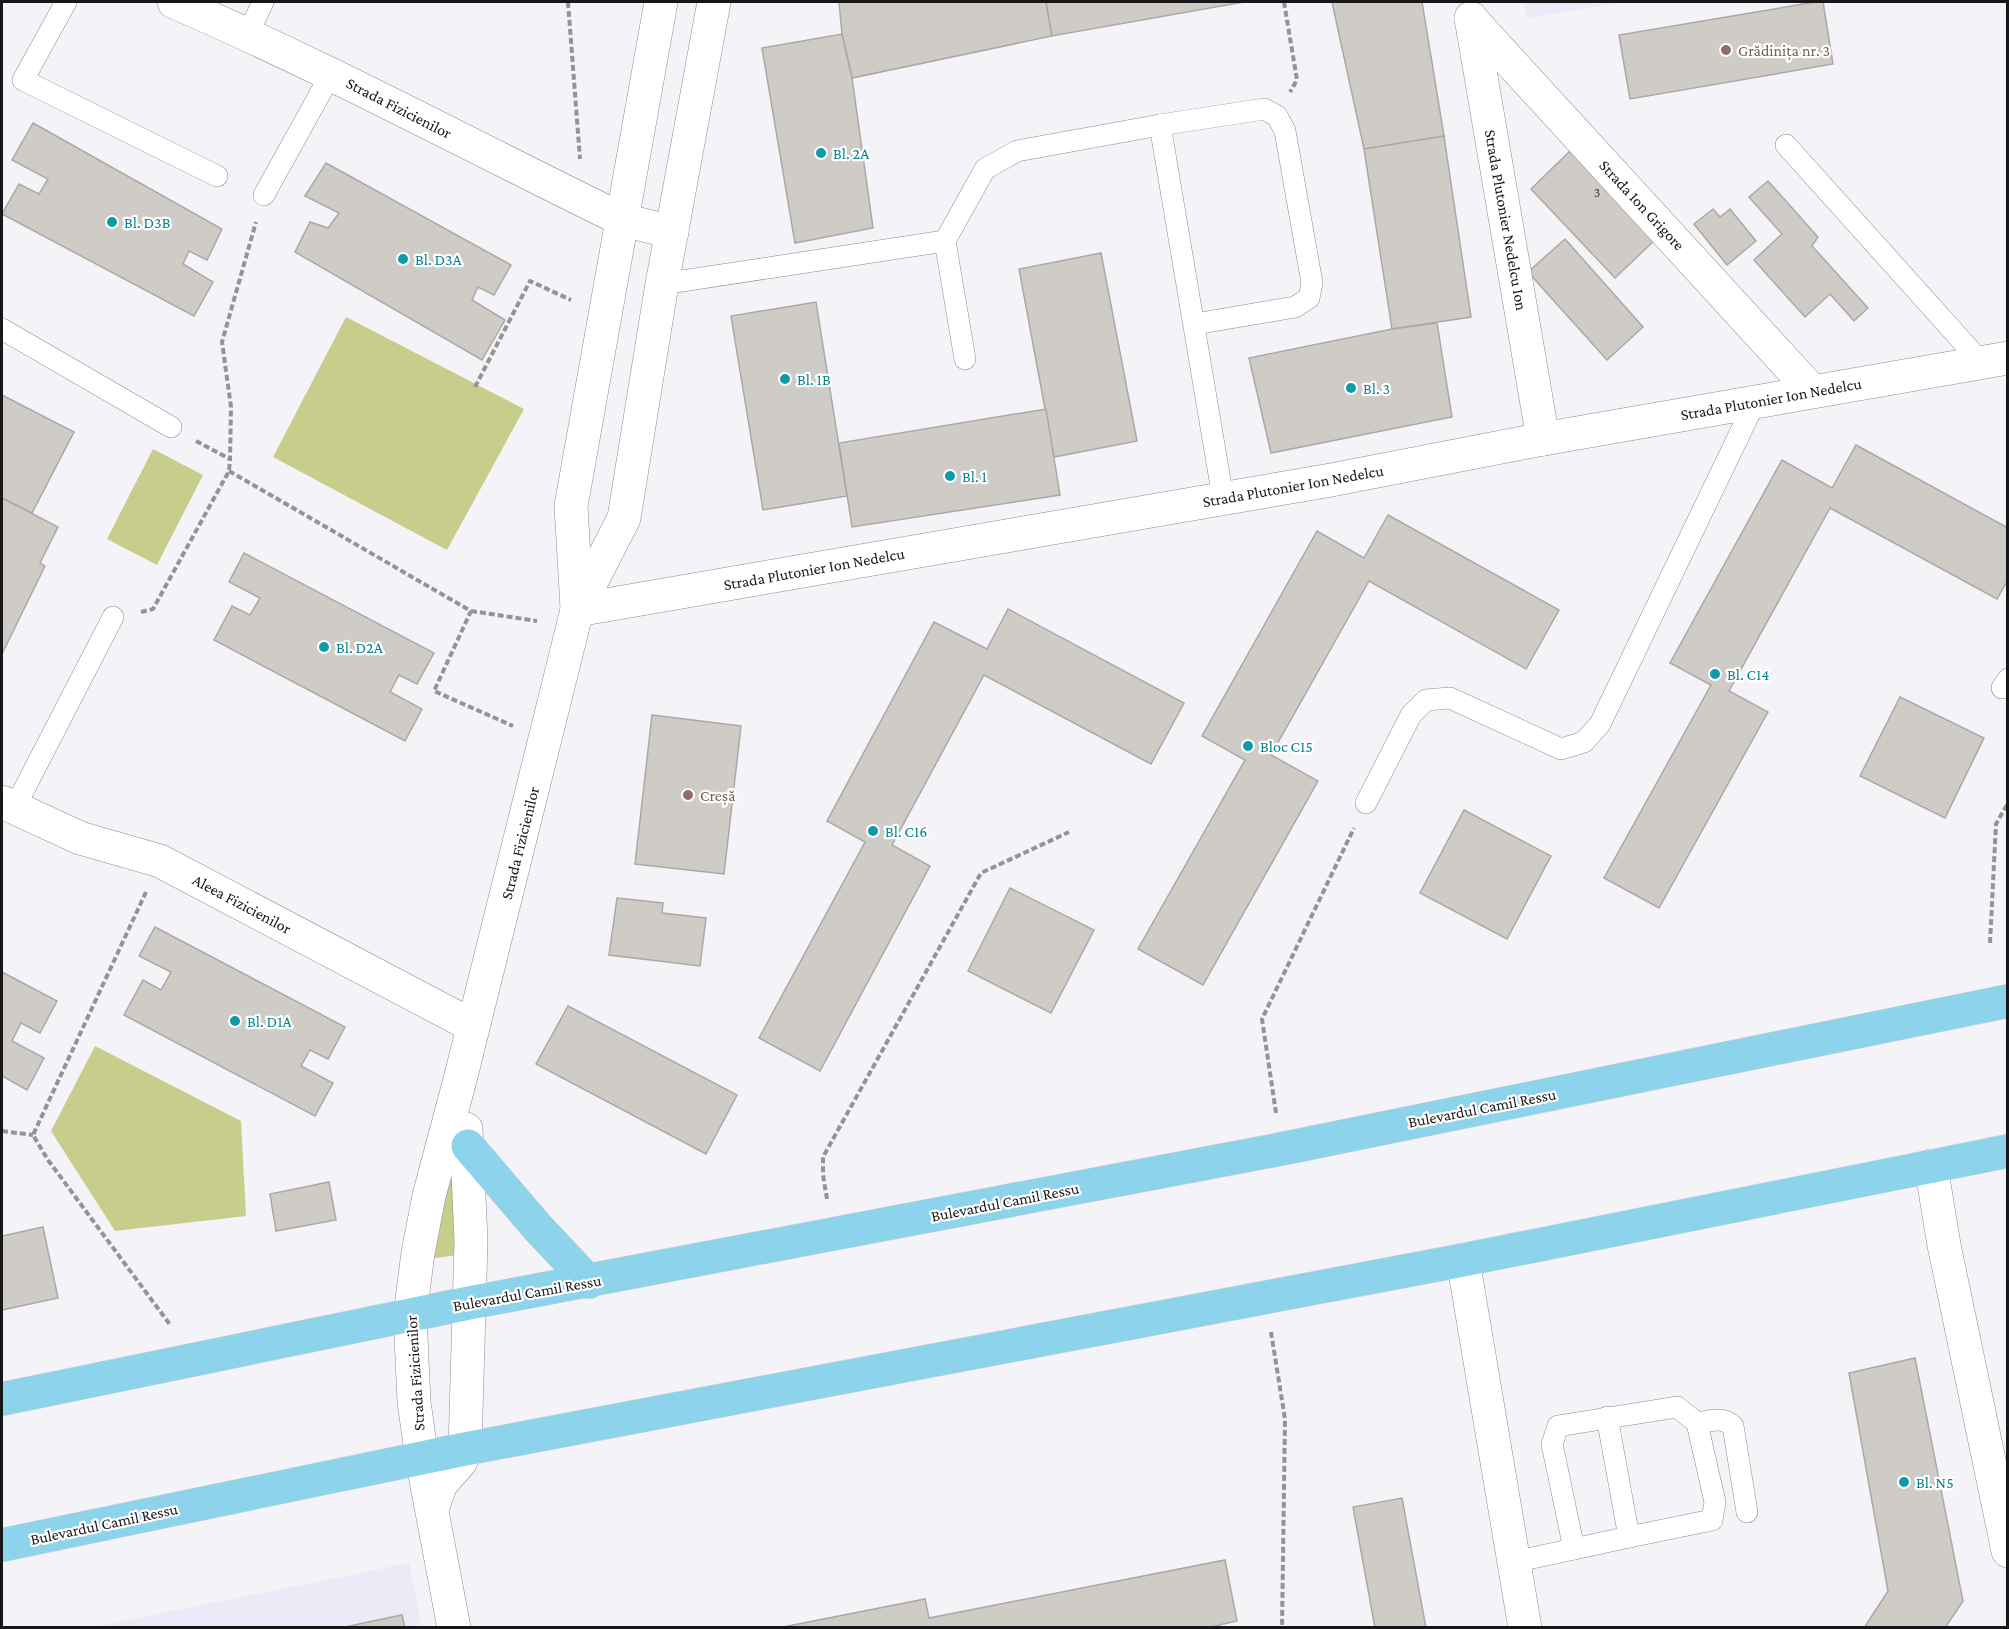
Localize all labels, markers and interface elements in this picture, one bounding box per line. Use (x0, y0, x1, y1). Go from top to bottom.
place label: Grădinița nr. 3 (1738, 42, 1830, 61)
marker: Grădinița nr. 3 (1719, 43, 1733, 57)
street label: Strada Fizicienilor (344, 74, 455, 142)
street label: Strada Plutonier Nedelcu Ion (1482, 128, 1530, 312)
place label: Bl. 2A (833, 145, 870, 162)
marker: Bl. 2A (814, 146, 828, 160)
street label: Strada Ion Grigore (1595, 157, 1688, 254)
house number: 3 (1594, 184, 1600, 200)
place label: Bl. D3B (124, 214, 171, 231)
marker: Bl. D3B (105, 215, 119, 229)
place label: Bl. D3A (415, 251, 463, 268)
marker: Bl. D3A (396, 252, 410, 266)
place label: Bl. 1B (797, 371, 831, 388)
marker: Bl. 1B (778, 372, 792, 386)
street label: Strada Plutonier Ion Nedelcu (1679, 375, 1863, 423)
place label: Bl. 3 (1363, 380, 1390, 397)
marker: Bl. 3 (1344, 381, 1358, 395)
street label: Strada Plutonier Ion Nedelcu (1201, 462, 1385, 510)
place label: Bl. 1 (962, 468, 987, 485)
marker: Bl. 1 (943, 469, 957, 483)
street label: Strada Plutonier Ion Nedelcu (722, 545, 906, 593)
place label: Bl. D2A (336, 639, 384, 656)
marker: Bl. D2A (317, 640, 331, 654)
place label: Bl. C14 (1727, 666, 1770, 683)
marker: Bl. C14 (1708, 667, 1722, 681)
place label: Bloc C15 (1260, 738, 1313, 755)
marker: Bloc C15 (1241, 739, 1255, 753)
street label: Strada Fizicienilor (498, 784, 542, 901)
place label: Creșă (700, 787, 736, 806)
marker: Creșă (681, 788, 695, 802)
place label: Bl. C16 (885, 823, 927, 840)
marker: Bl. C16 (866, 824, 880, 838)
street label: Aleea Fizicienilor (190, 871, 294, 937)
place label: Bl. D1A (247, 1013, 293, 1030)
marker: Bl. D1A (228, 1014, 242, 1028)
street label: Bulevardul Camil Ressu (1407, 1085, 1558, 1131)
street label: Bulevardul Camil Ressu (930, 1179, 1081, 1225)
street label: Bulevardul Camil Ressu (452, 1271, 603, 1314)
street label: Strada Fizicienilor (402, 1314, 428, 1431)
place label: Bl. N5 (1916, 1474, 1954, 1491)
marker: Bl. N5 (1897, 1475, 1911, 1489)
street label: Bulevardul Camil Ressu (29, 1500, 180, 1548)

